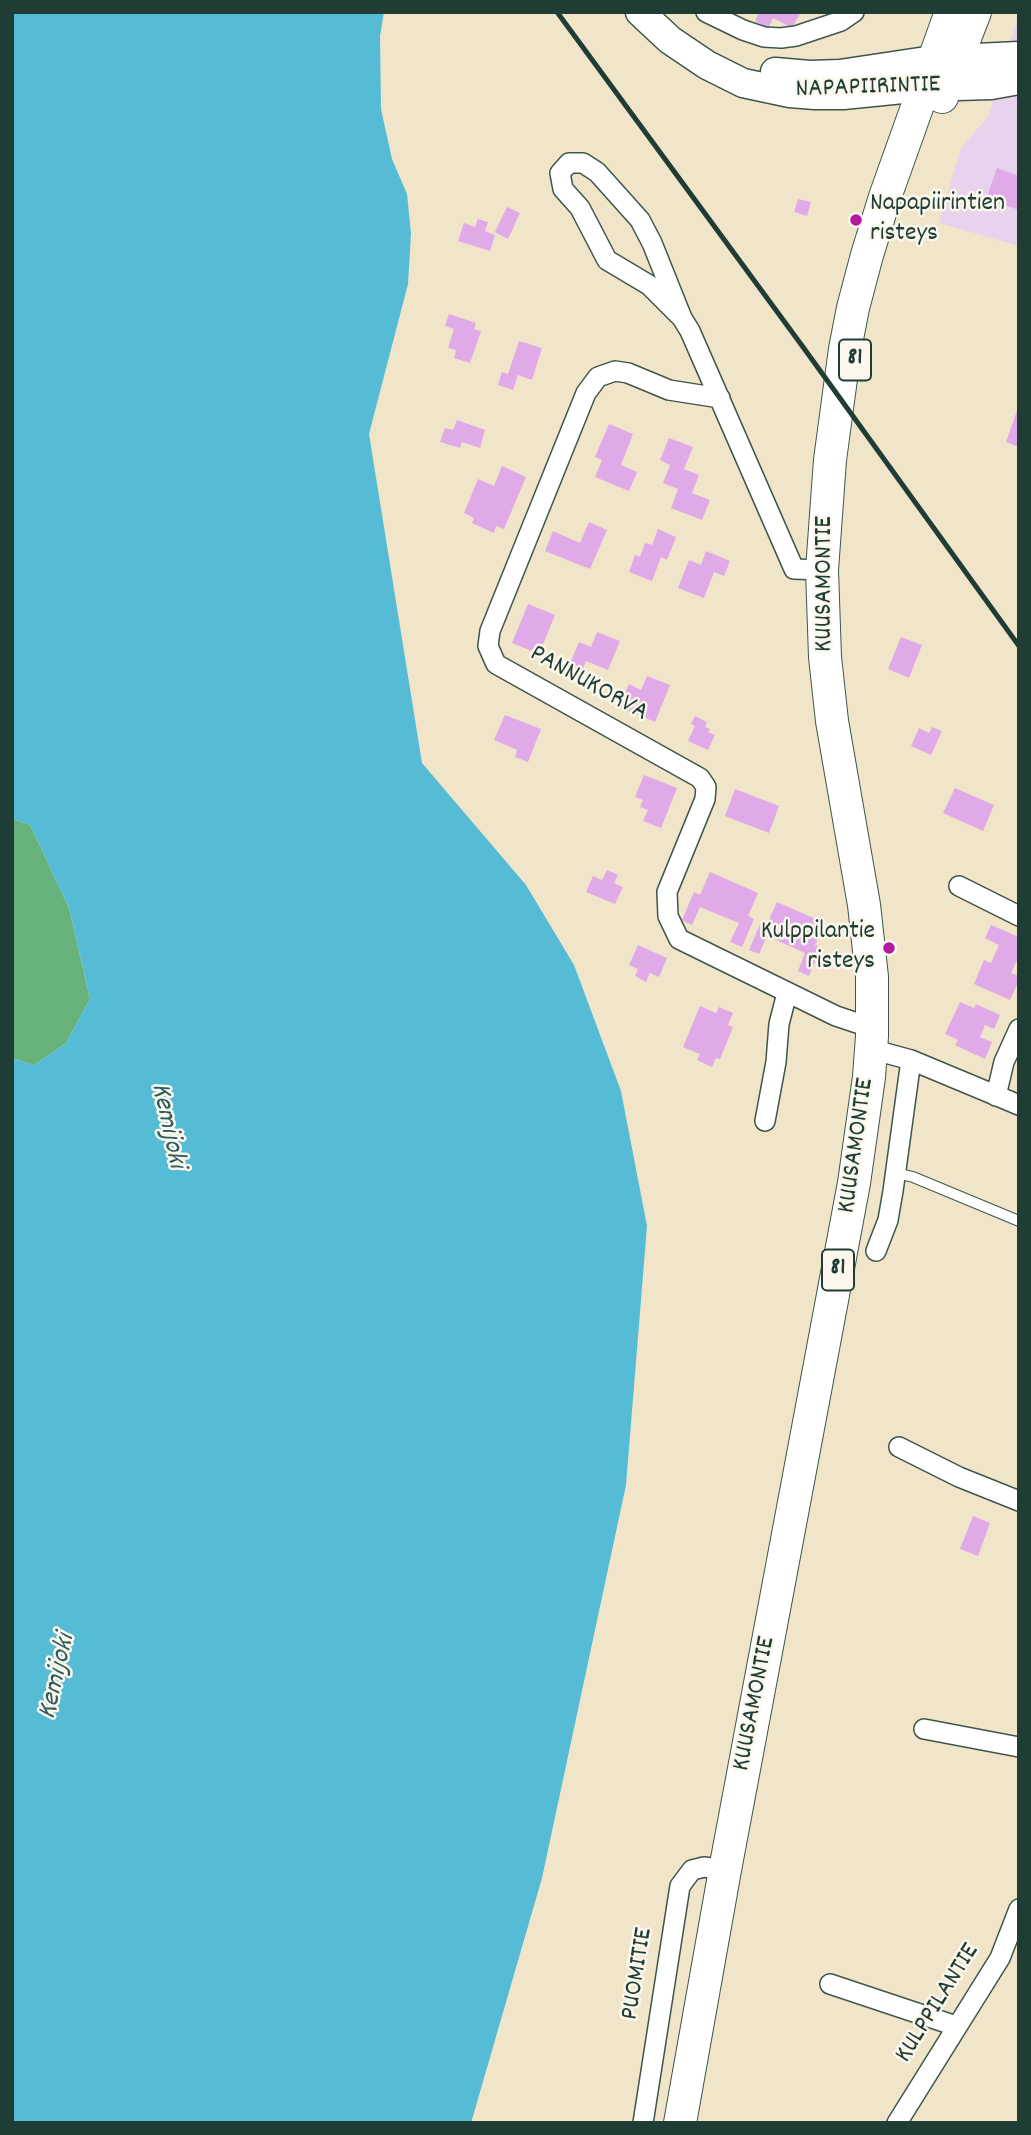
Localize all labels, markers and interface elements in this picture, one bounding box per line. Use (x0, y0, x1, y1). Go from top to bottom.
street label: NAPAPIIRINTIE (795, 71, 941, 107)
place label: Napapiirintien risteys (870, 189, 1005, 250)
marker: Napapiirintien risteys (848, 212, 864, 228)
road number: 81 (839, 340, 871, 380)
street label: KUUSAMONTIE (810, 516, 842, 652)
street label: PANNUKORVA (523, 640, 653, 730)
place label: Kulppilantie risteys (761, 917, 875, 978)
marker: Kulppilantie risteys (881, 940, 897, 956)
street label: KUUSAMONTIE (833, 1076, 883, 1216)
water label: Kemijoki (141, 1080, 191, 1172)
road number: 81 (822, 1250, 854, 1290)
water label: Kemijoki (33, 1631, 85, 1723)
street label: KUUSAMONTIE (728, 1634, 784, 1774)
street label: PUOMITIE (616, 1926, 662, 2022)
street label: KULPPILANTIE (890, 1939, 988, 2069)

